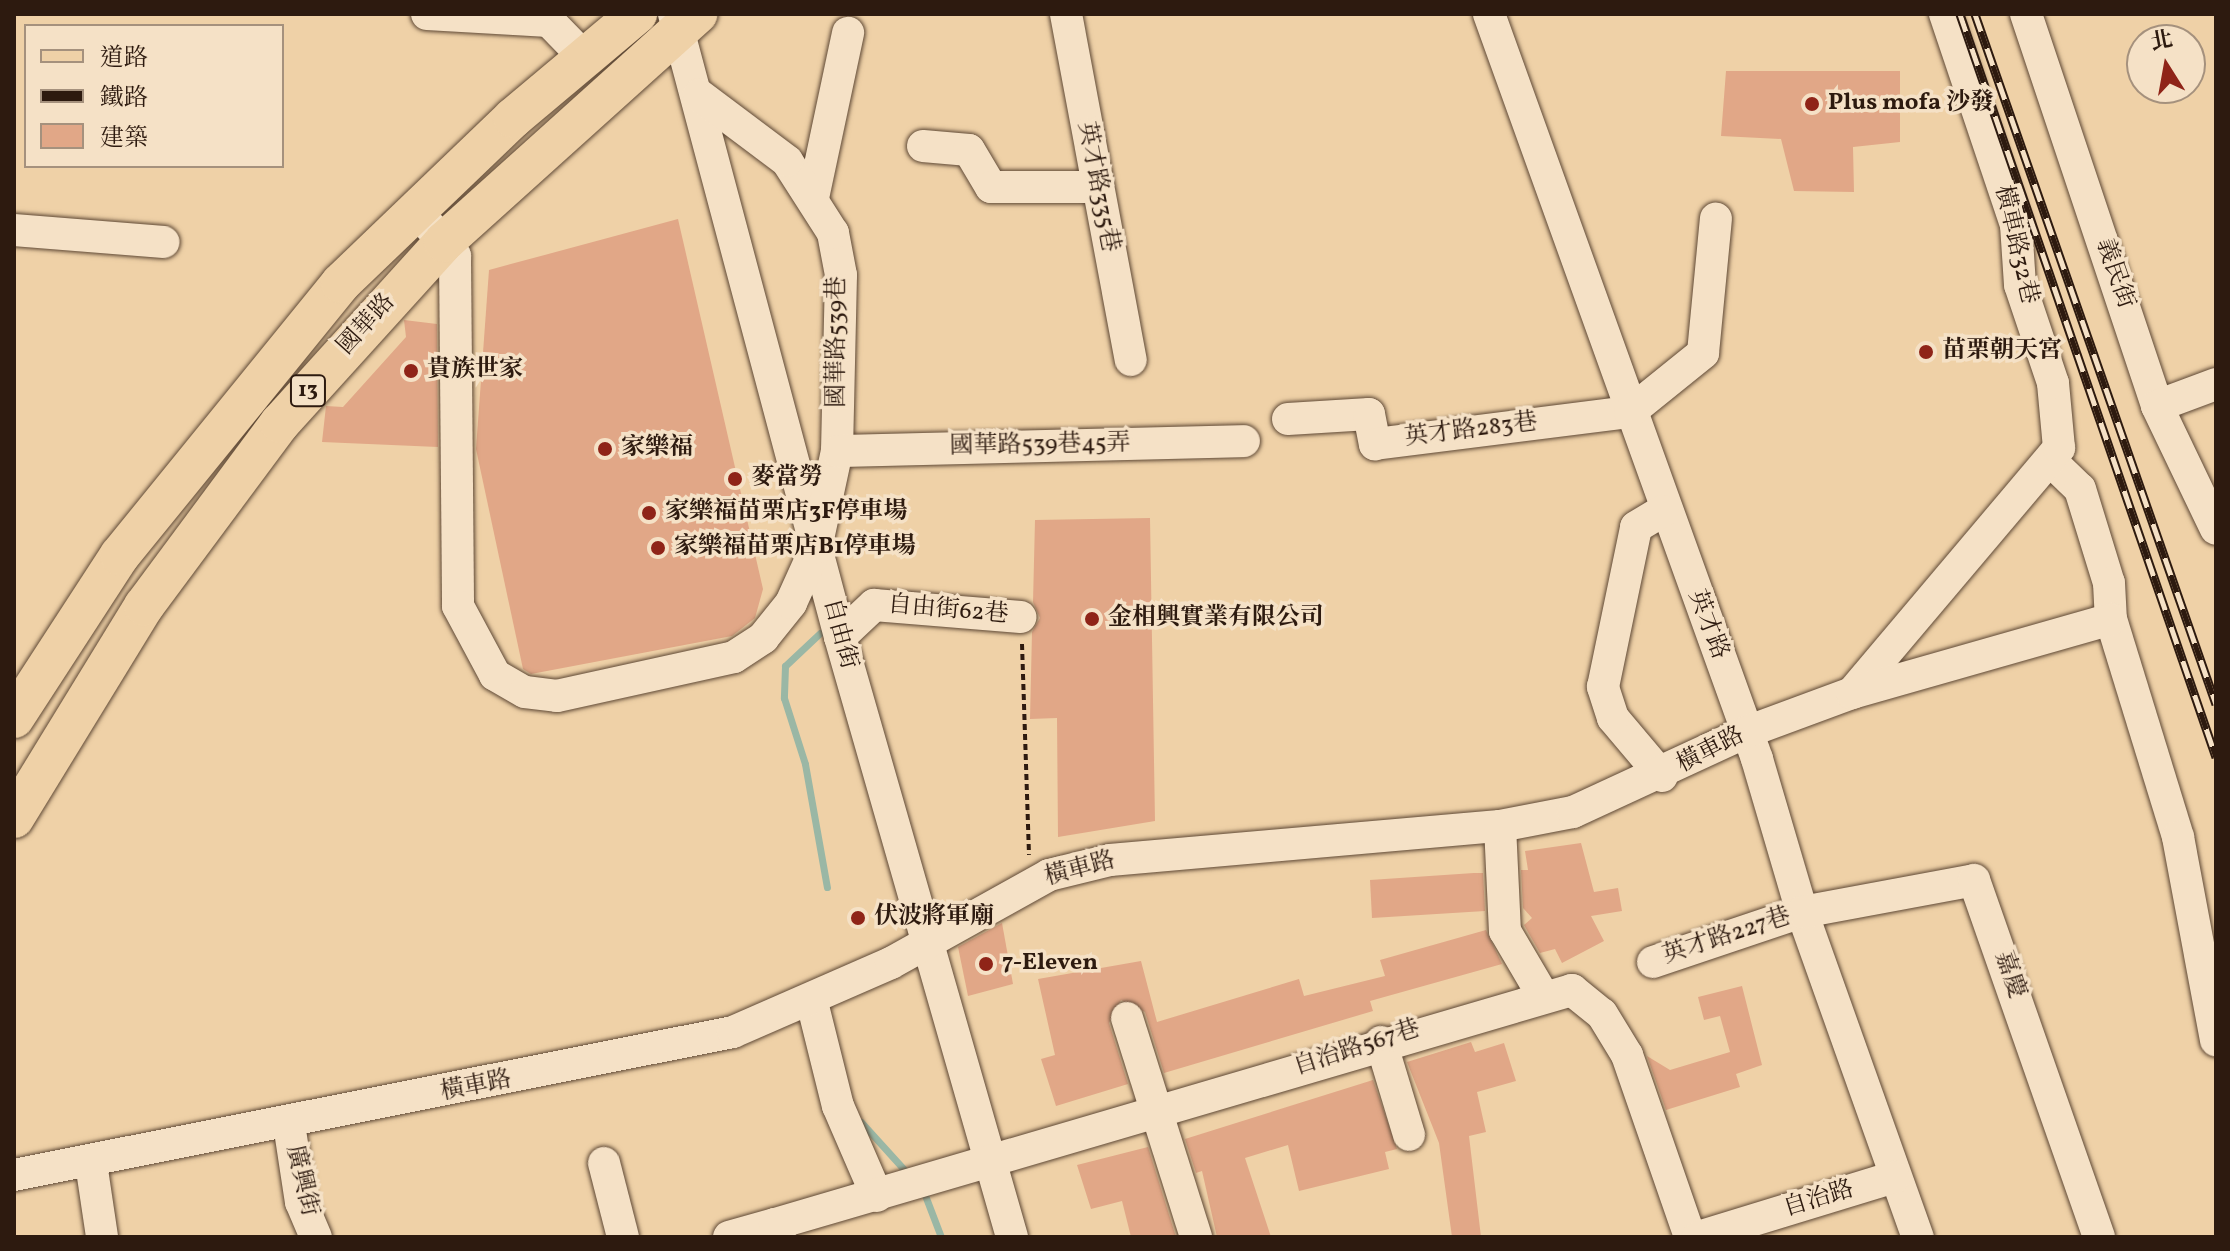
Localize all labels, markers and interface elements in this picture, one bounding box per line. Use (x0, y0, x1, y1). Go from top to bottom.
legend (24, 24, 284, 168)
north arrow (2126, 24, 2206, 104)
text: 北 (2148, 25, 2175, 59)
text: 道路 (100, 42, 148, 76)
text: 鐵路 (100, 82, 148, 116)
place label: Plus mofa 沙發 (1828, 90, 1994, 118)
marker: Plus mofa 沙發 (1803, 95, 1821, 113)
street label: 英才路335巷 (1070, 119, 1124, 255)
text: 建築 (100, 122, 148, 156)
street label: 橫車路32巷 (1987, 183, 2043, 307)
street label: 義民街 (2089, 235, 2139, 313)
street label: 國華路539巷 (824, 276, 852, 408)
street label: 國華路 (332, 289, 402, 361)
place label: 苗栗朝天宮 (1942, 338, 2062, 366)
marker: 苗栗朝天宮 (1917, 343, 1935, 361)
place label: 貴族世家 (427, 357, 523, 385)
marker: 貴族世家 (402, 362, 420, 380)
road number: 13 (288, 373, 328, 409)
street label: 英才路283巷 (1403, 409, 1539, 453)
street label: 國華路539巷45弄 (949, 430, 1131, 462)
place label: 家樂福 (621, 435, 693, 463)
marker: 家樂福 (596, 440, 614, 458)
place label: 麥當勞 (751, 465, 823, 493)
marker: 麥當勞 (726, 470, 744, 488)
place label: 家樂福苗栗店3F停車場 (665, 499, 907, 527)
marker: 家樂福苗栗店3F停車場 (640, 504, 658, 522)
place label: 家樂福苗栗店B1停車場 (674, 534, 916, 562)
marker: 家樂福苗栗店B1停車場 (649, 539, 667, 557)
street label: 英才路 (1681, 586, 1733, 664)
street label: 自由街62巷 (886, 591, 1010, 631)
street label: 自由街 (816, 595, 862, 673)
place label: 金相興實業有限公司 (1108, 605, 1324, 633)
marker: 金相興實業有限公司 (1083, 610, 1101, 628)
street label: 橫車路 (1672, 722, 1750, 780)
street label: 橫車路 (1041, 847, 1119, 893)
street label: 英才路227巷 (1659, 903, 1795, 971)
place label: 伏波將軍廟 (874, 904, 994, 932)
marker: 伏波將軍廟 (849, 909, 867, 927)
street label: 嘉慶 (1988, 948, 2030, 1002)
place label: 7-Eleven (1002, 950, 1098, 978)
marker: 7-Eleven (977, 955, 995, 973)
street label: 自治路567巷 (1290, 1015, 1424, 1083)
street label: 橫車路 (438, 1066, 514, 1108)
street label: 廣興街 (279, 1143, 323, 1219)
street label: 自治路 (1780, 1176, 1858, 1224)

